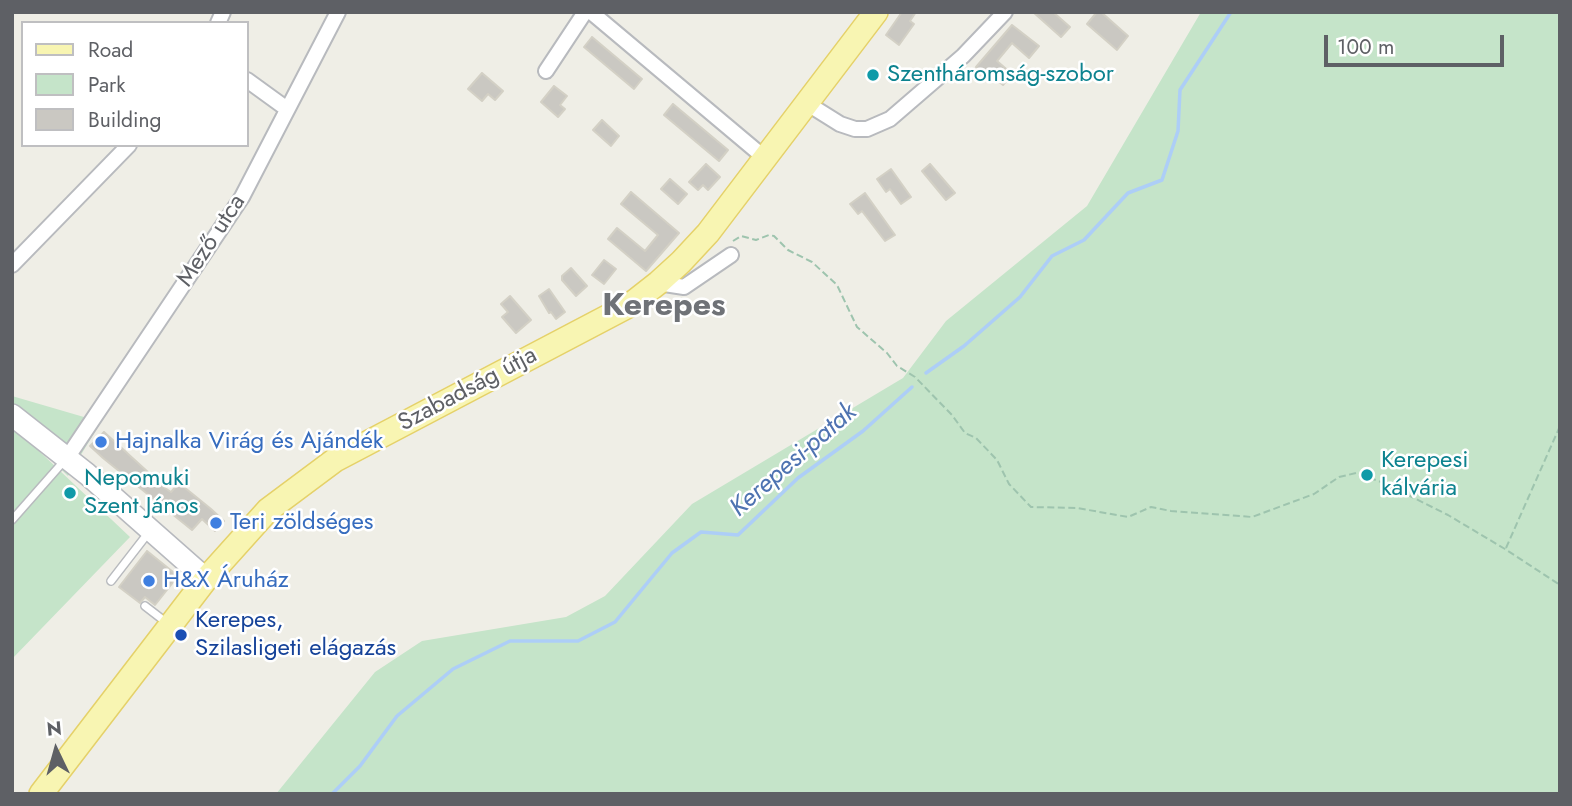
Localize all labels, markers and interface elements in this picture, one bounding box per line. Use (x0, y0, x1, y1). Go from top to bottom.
legend (21, 21, 248, 147)
scale bar (1327, 21, 1507, 65)
text: 100 m (1337, 32, 1394, 62)
text: Road (88, 35, 133, 65)
place label: Szentháromság-szobor (887, 61, 1114, 89)
marker: Szentháromság-szobor (865, 67, 881, 83)
text: Park (88, 70, 125, 100)
text: Building (88, 105, 161, 135)
street label: Mező utca (172, 189, 252, 293)
district label: Kerepes (602, 288, 726, 326)
street label: Szabadság útja (394, 341, 542, 439)
water label: Kerepesi-patak (724, 398, 864, 524)
place label: Hajnalka Virág és Ajándék (115, 428, 383, 456)
marker: Hajnalka Virág és Ajándék (93, 434, 109, 450)
place label: Kerepesi kálvária (1381, 447, 1468, 503)
place label: Nepomuki Szent János (84, 465, 199, 521)
marker: Kerepesi kálvária (1359, 467, 1375, 483)
marker: Nepomuki Szent János (62, 485, 78, 501)
place label: Teri zöldséges (230, 509, 374, 537)
marker: Teri zöldséges (208, 515, 224, 531)
place label: H&X Áruház (163, 567, 289, 595)
marker: H&X Áruház (141, 573, 157, 589)
place label: Kerepes, Szilasligeti elágazás (195, 607, 396, 663)
marker: Kerepes, Szilasligeti elágazás (173, 627, 189, 643)
text: N (45, 714, 63, 743)
north arrow (21, 715, 91, 785)

